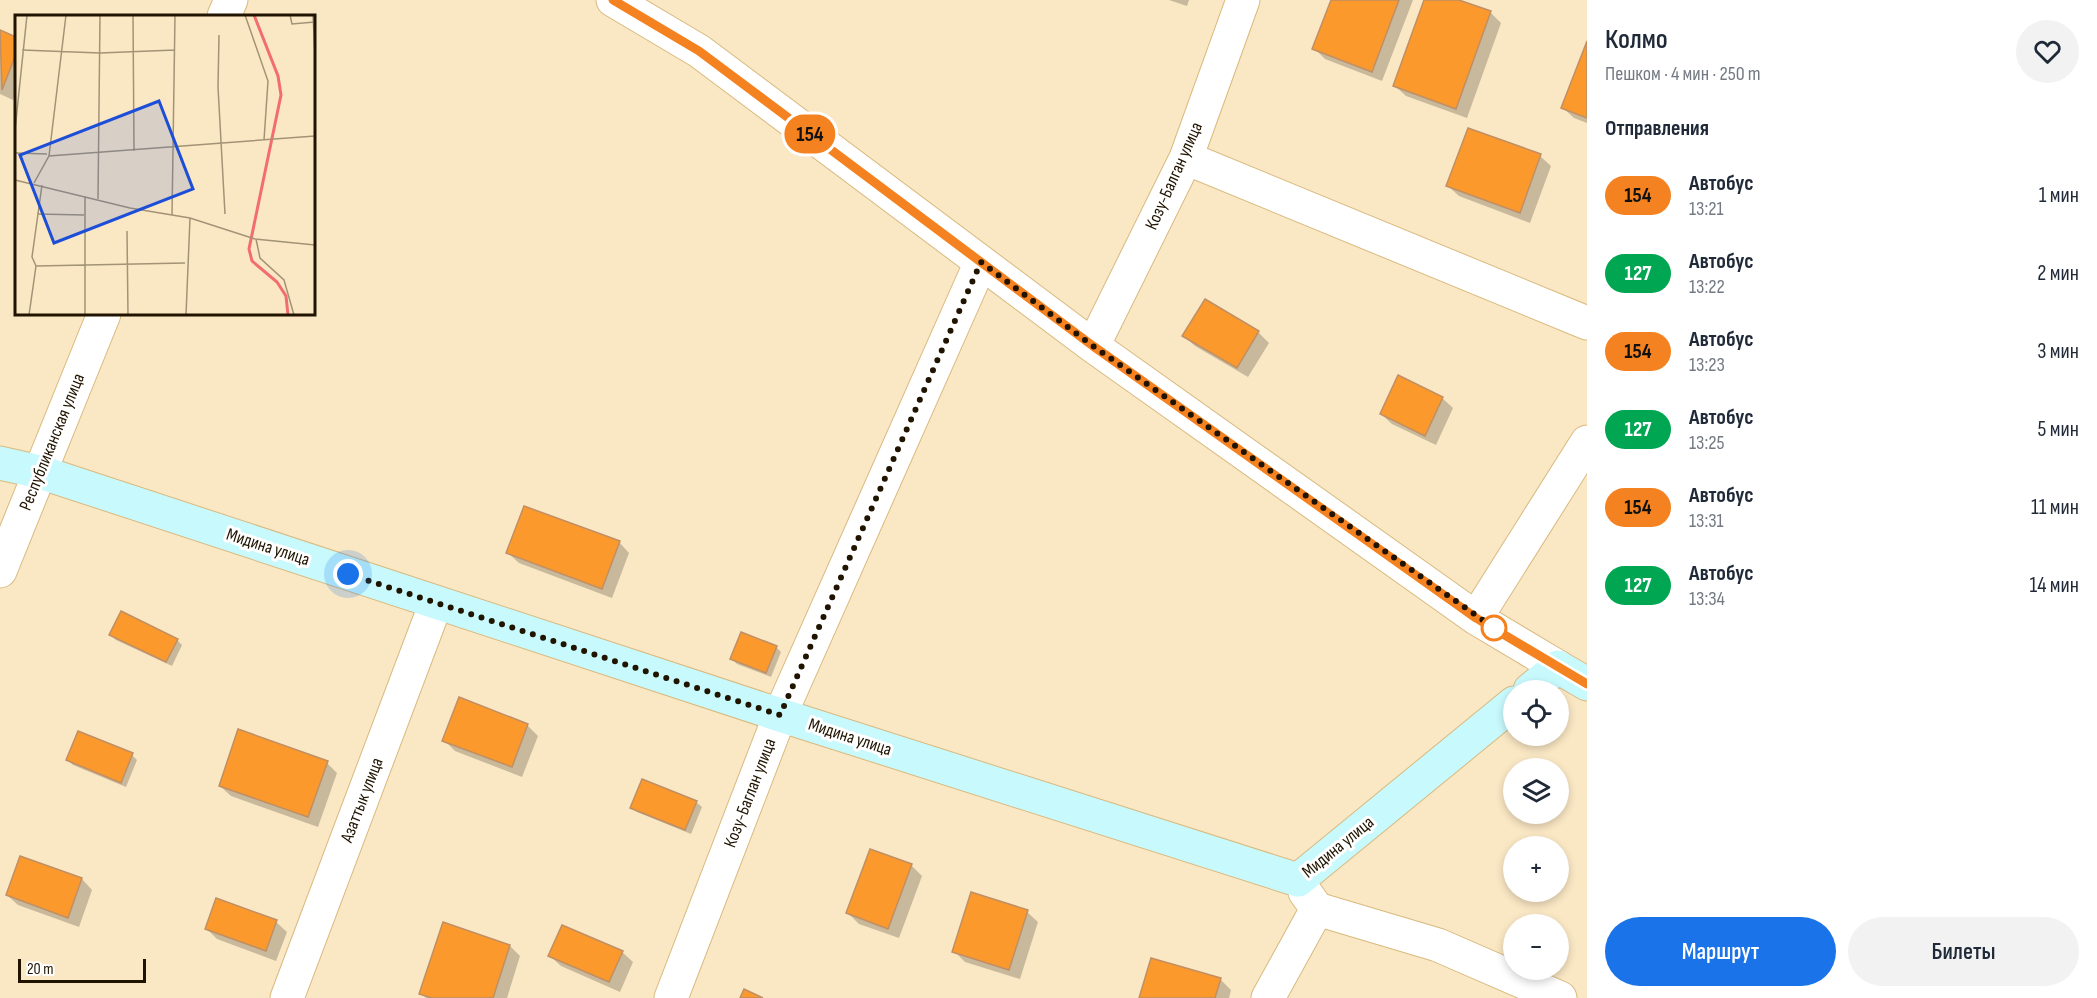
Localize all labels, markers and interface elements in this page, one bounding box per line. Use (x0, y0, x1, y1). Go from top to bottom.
inset map (15, 15, 315, 315)
button: heart (2016, 20, 2079, 83)
text: Колмо (1605, 23, 1668, 56)
text: Пешком · 4 мин · 250 m (1605, 62, 1761, 86)
line badge: 154 (776, 114, 844, 154)
text: Отправления (1605, 115, 1709, 142)
street label: Козу-Балган улица (1141, 119, 1207, 233)
text: 154 (796, 122, 824, 147)
text: Автобус (1689, 170, 1754, 197)
text: 1 мин (2039, 182, 2079, 209)
text: 154 (1624, 183, 1652, 208)
text: 13:21 (1689, 197, 1723, 221)
text: Автобус (1689, 248, 1754, 275)
text: 2 мин (2037, 260, 2079, 287)
text: 127 (1625, 261, 1651, 286)
text: 13:22 (1689, 275, 1725, 299)
text: Автобус (1689, 326, 1754, 353)
text: 3 мин (2037, 338, 2079, 365)
text: 154 (1624, 339, 1652, 364)
text: 13:23 (1689, 353, 1725, 377)
street label: Республиканская улица (15, 370, 89, 514)
text: Автобус (1689, 404, 1754, 431)
text: 5 мин (2038, 416, 2079, 443)
text: 127 (1625, 417, 1651, 442)
text: 13:25 (1689, 431, 1724, 455)
text: Автобус (1689, 482, 1754, 509)
text: 11 мин (2031, 494, 2079, 521)
text: 154 (1624, 495, 1652, 520)
text: 13:31 (1689, 509, 1724, 533)
street label: Мидина улица (224, 524, 312, 570)
your location (333, 559, 363, 589)
text: Автобус (1689, 560, 1754, 587)
text: 14 мин (2029, 572, 2079, 599)
text: 127 (1625, 573, 1651, 598)
text: 13:34 (1689, 587, 1725, 611)
unlabelled marker (1481, 615, 1507, 641)
map controls (1503, 680, 1569, 980)
button: locate (1503, 680, 1569, 746)
street label: Мидина улица (806, 714, 894, 760)
street label: Козу-Баглан улица (720, 735, 780, 851)
street label: Азаттык улица (336, 755, 388, 846)
button: layers (1503, 758, 1569, 824)
street label: Мидина улица (1298, 812, 1378, 882)
button: + (1503, 836, 1569, 902)
button: − (1503, 914, 1569, 980)
button: Маршрут (1605, 917, 1836, 986)
button: Билеты (1848, 917, 2079, 986)
scale bar (18, 956, 146, 984)
text: 20 m (27, 960, 54, 979)

